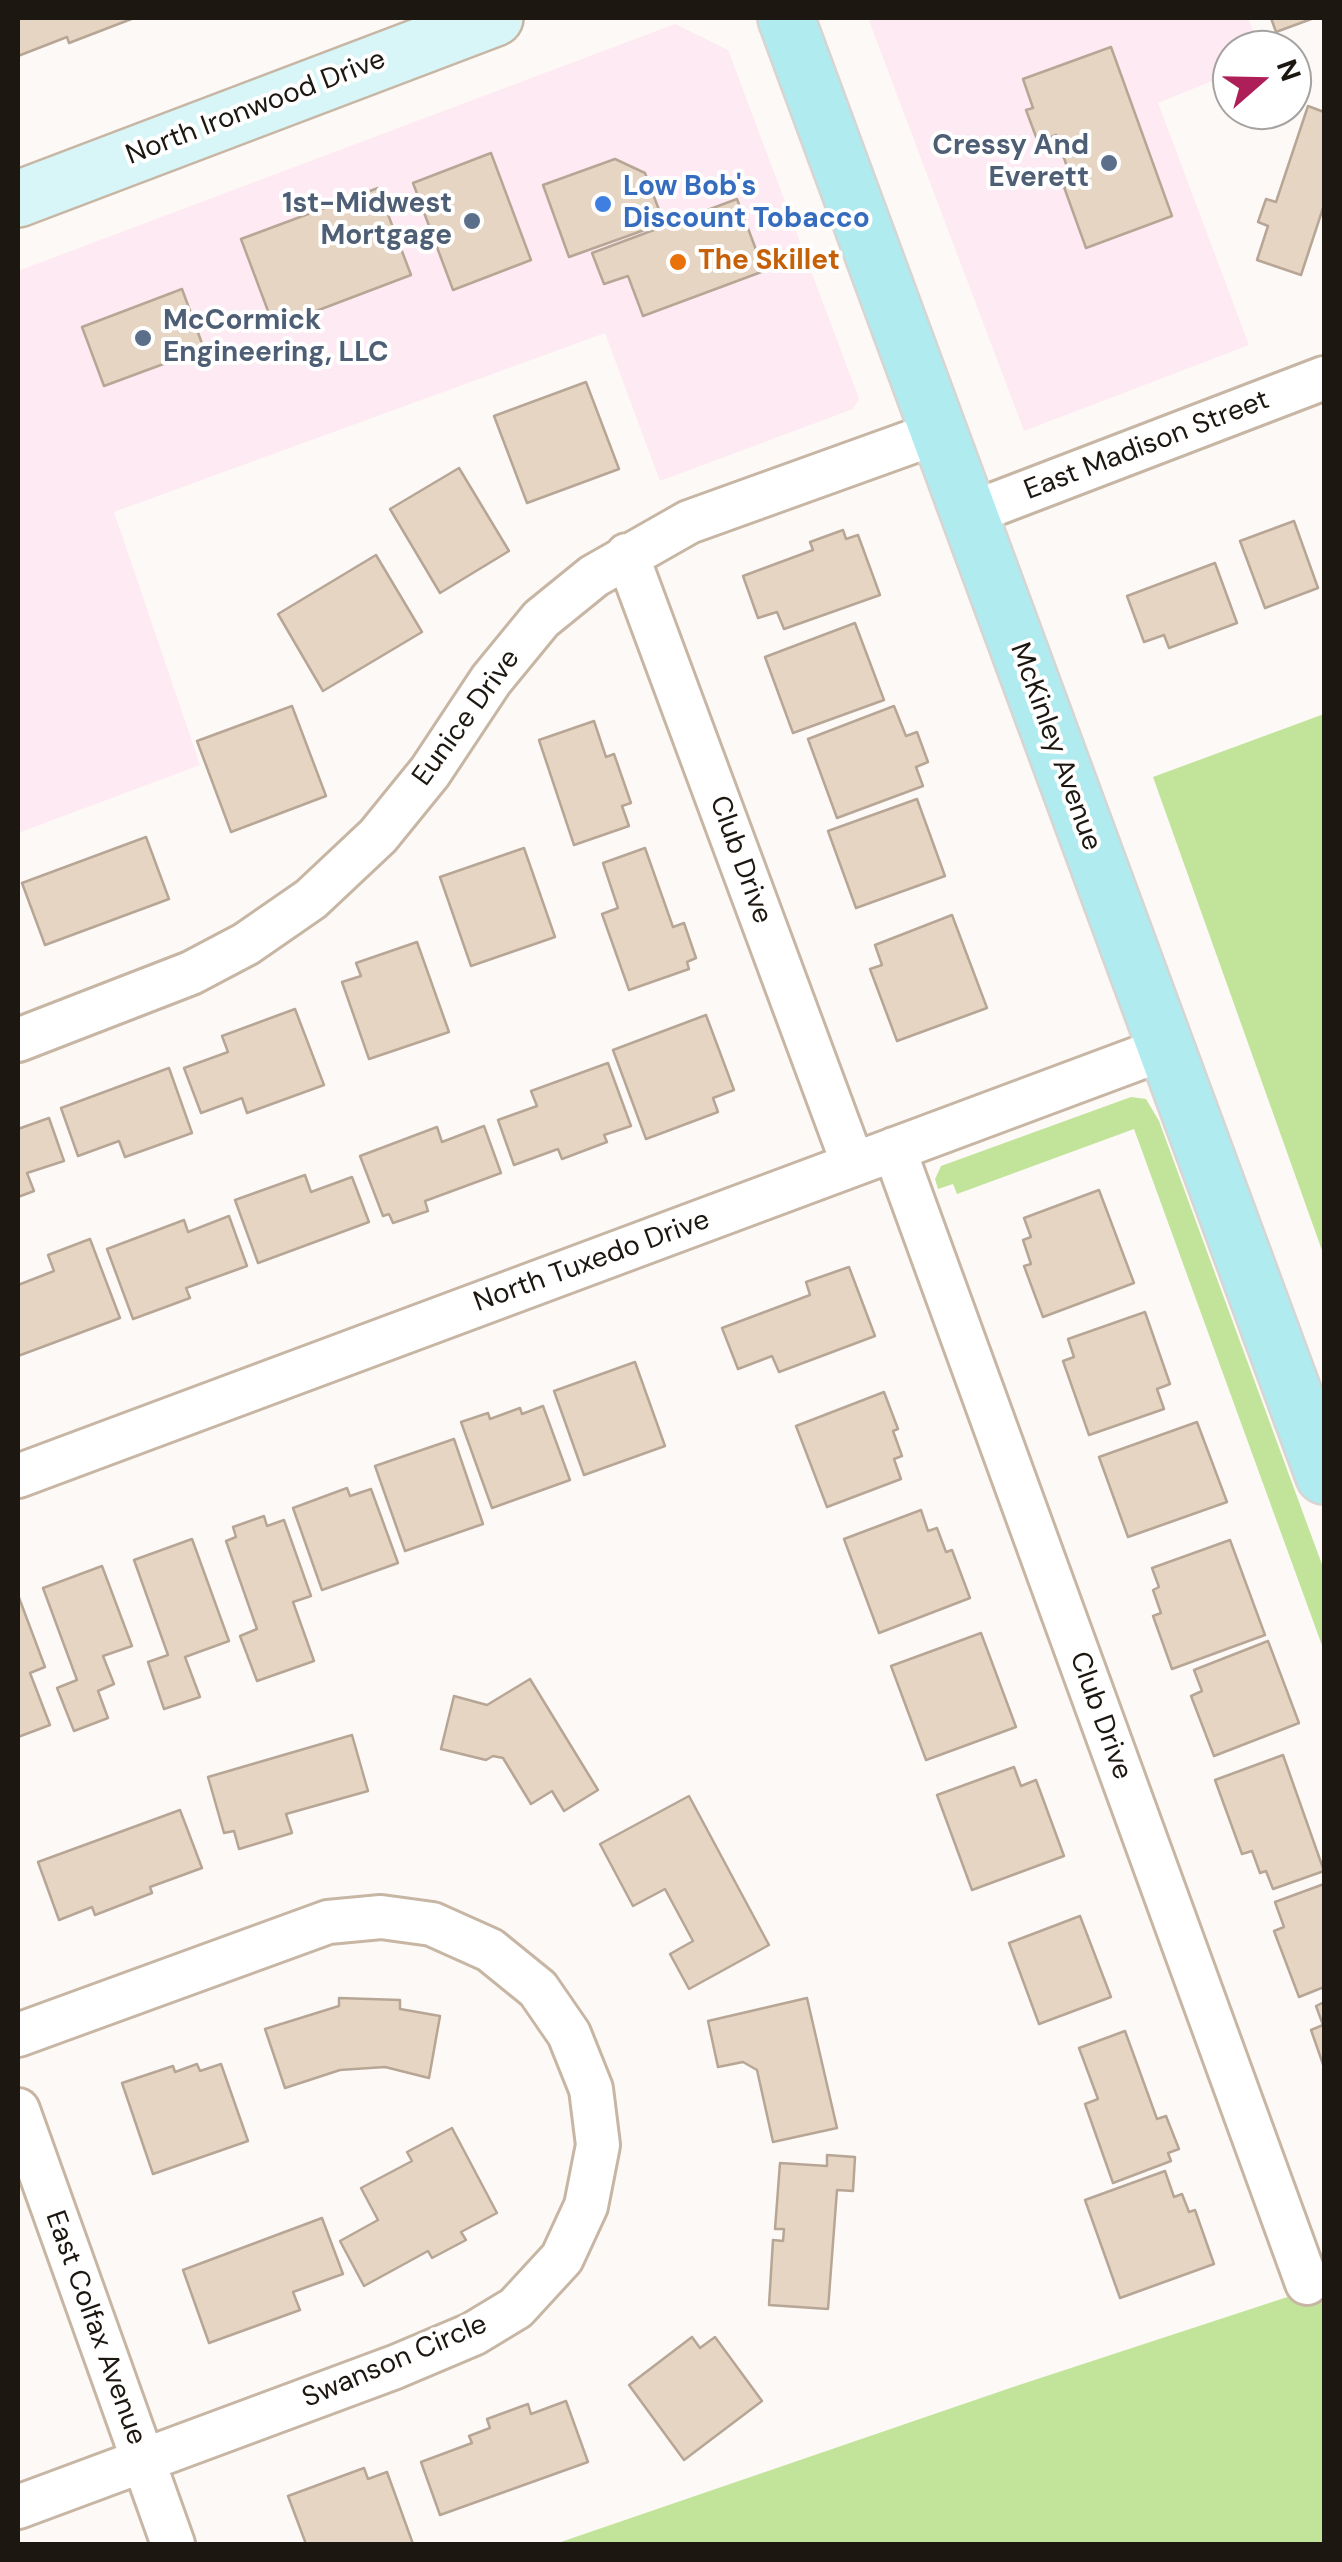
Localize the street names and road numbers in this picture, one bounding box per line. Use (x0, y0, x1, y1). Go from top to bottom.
street label: North Ironwood Drive (122, 43, 390, 173)
street label: East Madison Street (1020, 384, 1274, 508)
street label: McKinley Avenue (1002, 639, 1108, 855)
street label: Eunice Drive (406, 643, 528, 793)
street label: Club Drive (701, 791, 779, 929)
street label: North Tuxedo Drive (470, 1204, 714, 1320)
street label: Club Drive (1061, 1647, 1139, 1785)
street label: East Colfax Avenue (37, 2206, 153, 2450)
street label: Swanson Circle (298, 2308, 492, 2416)

